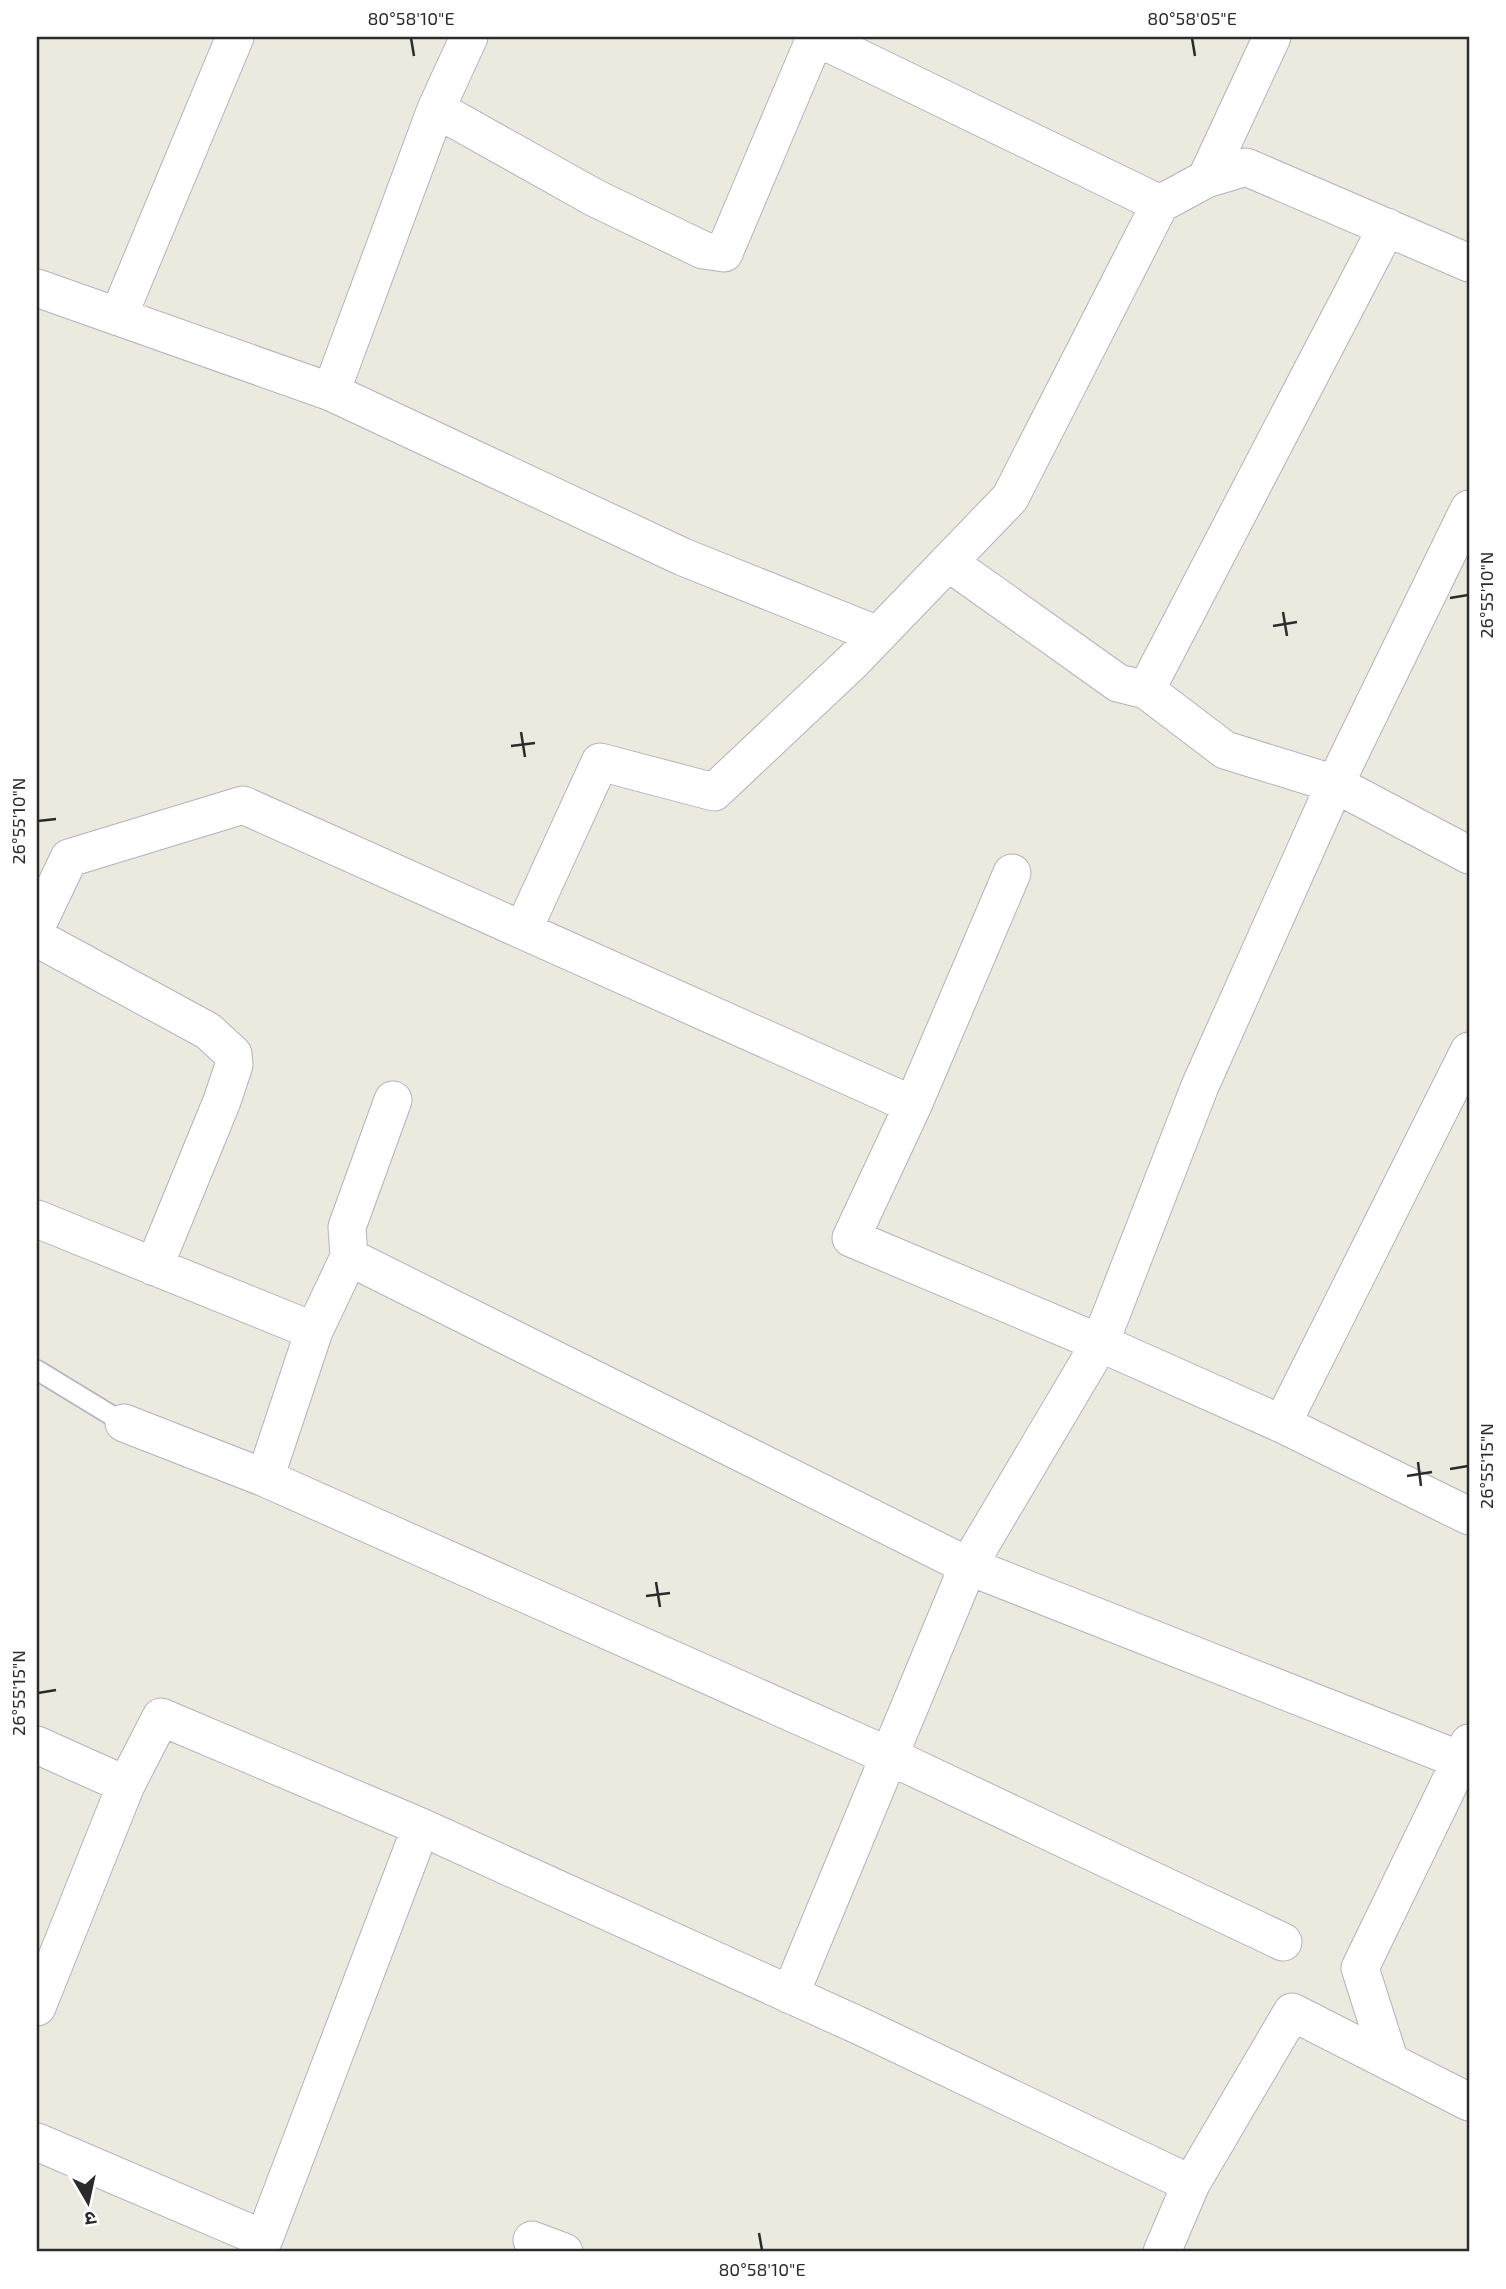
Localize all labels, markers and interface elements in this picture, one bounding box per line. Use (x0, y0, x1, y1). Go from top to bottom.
text: 80°58'10"E (367, 7, 455, 29)
text: 80°58'05"E (1147, 7, 1237, 29)
text: 26°55'10"N (1475, 551, 1497, 639)
text: 26°55'10"N (7, 777, 29, 865)
text: 26°55'15"N (1475, 1423, 1497, 1509)
text: 26°55'15"N (7, 1650, 29, 1736)
north arrow (52, 2166, 122, 2236)
text: उ (83, 2207, 98, 2232)
text: 80°58'10"E (718, 2258, 806, 2280)

